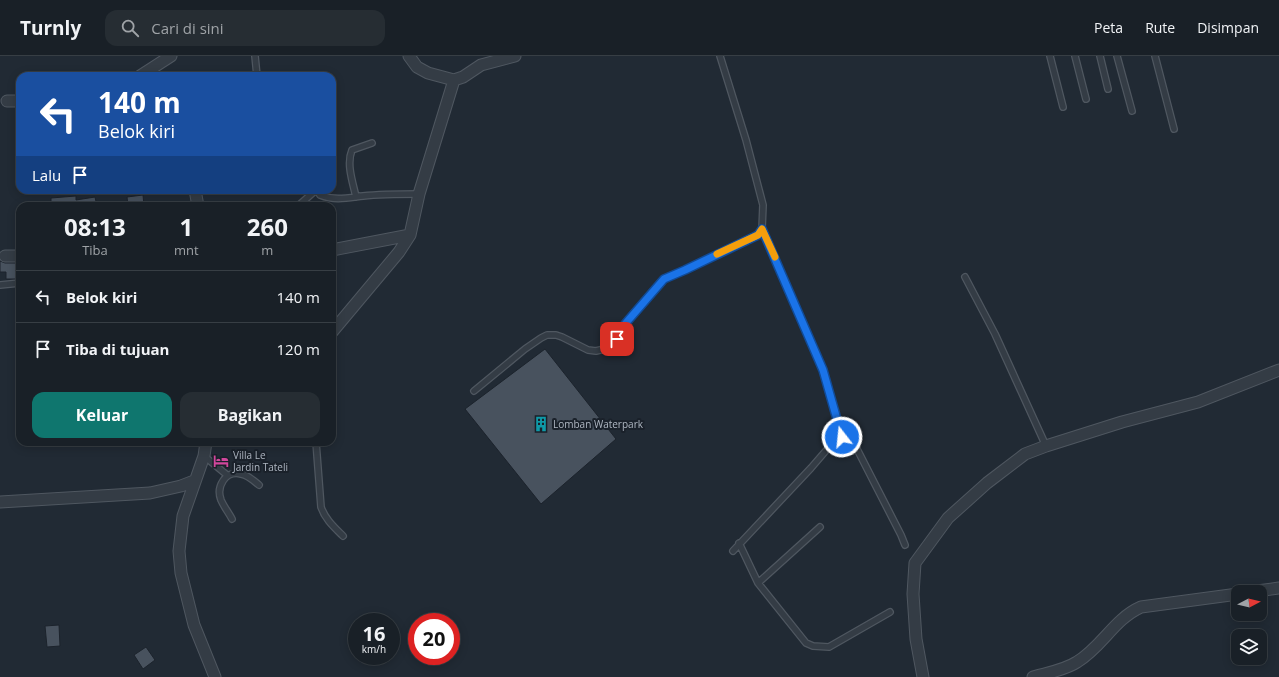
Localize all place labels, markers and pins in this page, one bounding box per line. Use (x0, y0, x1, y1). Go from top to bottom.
pin (600, 322, 634, 356)
building icon: Lomban Waterpark (532, 415, 550, 433)
place label: Lomban Waterpark (553, 417, 644, 431)
place label: Villa Le Jardin Tateli (232, 448, 288, 474)
hotel icon: Villa Le Jardin Tateli (212, 452, 230, 470)

